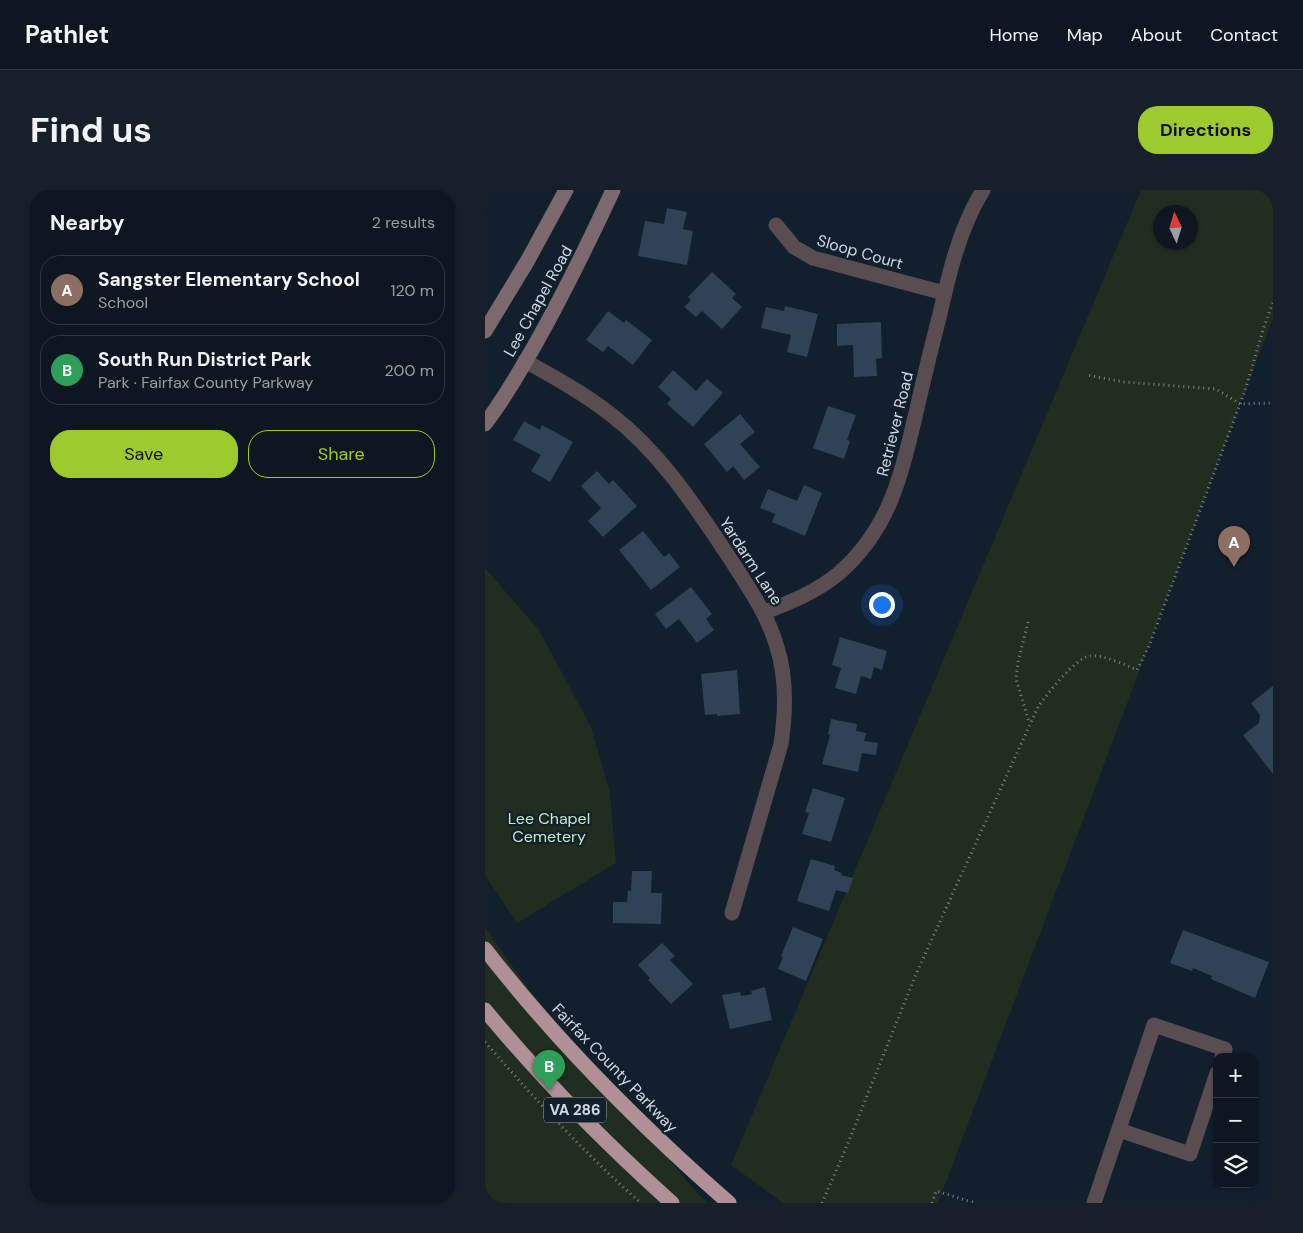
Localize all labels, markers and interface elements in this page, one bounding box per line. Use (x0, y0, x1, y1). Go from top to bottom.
text: Pathlet (25, 19, 109, 50)
text: Home (989, 23, 1039, 47)
text: Map (1067, 23, 1103, 47)
text: About (1131, 23, 1182, 47)
text: Contact (1210, 23, 1278, 47)
button: Directions (1138, 106, 1273, 154)
text: Find us (30, 107, 152, 153)
north arrow (1153, 205, 1198, 250)
text: Nearby (50, 209, 124, 237)
text: 2 results (372, 212, 435, 233)
street label: Sloop Court (815, 230, 905, 274)
street label: Lee Chapel Road (499, 242, 577, 360)
text: Sangster Elementary School (98, 267, 360, 292)
text: A (61, 280, 73, 301)
text: 120 m (390, 280, 434, 301)
text: School (98, 292, 148, 313)
text: South Run District Park (98, 347, 312, 372)
text: B (62, 360, 72, 381)
text: 200 m (385, 360, 434, 381)
street label: Retriever Road (872, 369, 918, 479)
text: Park · Fairfax County Parkway (98, 372, 313, 393)
button: Save (50, 430, 238, 478)
button: Share (248, 430, 435, 478)
street label: Yardarm Lane (715, 513, 787, 609)
pin: A (1218, 526, 1250, 567)
your location (869, 592, 895, 618)
park label: Lee Chapel Cemetery (508, 808, 590, 847)
street label: Fairfax County Parkway (548, 999, 682, 1137)
pin: B (533, 1050, 565, 1091)
map controls (1213, 1053, 1258, 1188)
button: + (1213, 1053, 1258, 1098)
road number: VA 286 (544, 1098, 606, 1122)
button: − (1213, 1098, 1258, 1143)
button: layers (1213, 1143, 1258, 1188)

